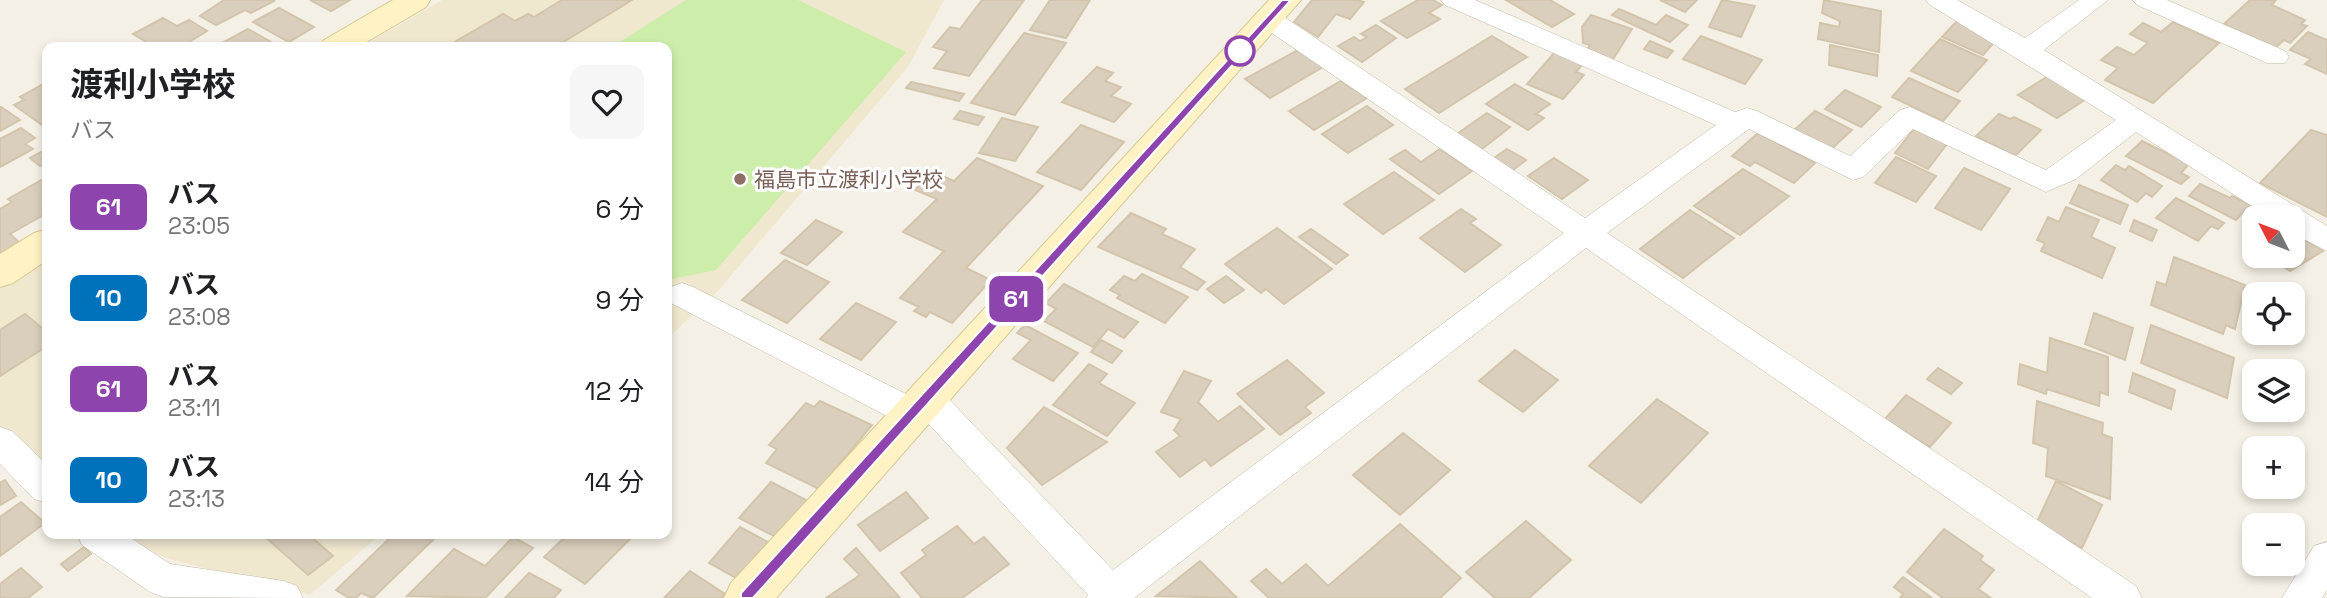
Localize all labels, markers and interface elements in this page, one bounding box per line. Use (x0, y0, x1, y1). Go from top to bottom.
unlabelled marker (1225, 36, 1255, 66)
text: 渡利小学校 (70, 64, 235, 106)
button: heart (570, 65, 644, 139)
text: バス (70, 115, 116, 145)
place label: 福島市立渡利小学校 (754, 166, 943, 193)
marker: 福島市立渡利小学校 (732, 171, 748, 187)
text: バス (168, 177, 220, 211)
text: 61 (96, 191, 121, 222)
text: 6 分 (595, 192, 644, 226)
north arrow (2242, 205, 2305, 268)
map controls (2242, 205, 2305, 576)
text: 23:05 (168, 211, 230, 241)
text: バス (168, 268, 220, 302)
line badge: 61 (984, 276, 1048, 322)
text: 10 (95, 282, 122, 313)
button: locate (2242, 282, 2305, 345)
text: 9 分 (595, 283, 644, 317)
text: 61 (1003, 283, 1029, 314)
text: 23:08 (168, 302, 231, 332)
text: バス (168, 359, 220, 393)
button: layers (2242, 359, 2305, 422)
text: 61 (96, 373, 121, 404)
text: 12 分 (585, 374, 644, 408)
text: 23:11 (168, 393, 221, 423)
button: + (2242, 436, 2305, 499)
text: バス (168, 450, 220, 484)
text: 10 (95, 464, 122, 495)
text: 14 分 (584, 465, 644, 499)
text: 23:13 (168, 484, 225, 514)
button: − (2242, 513, 2305, 576)

